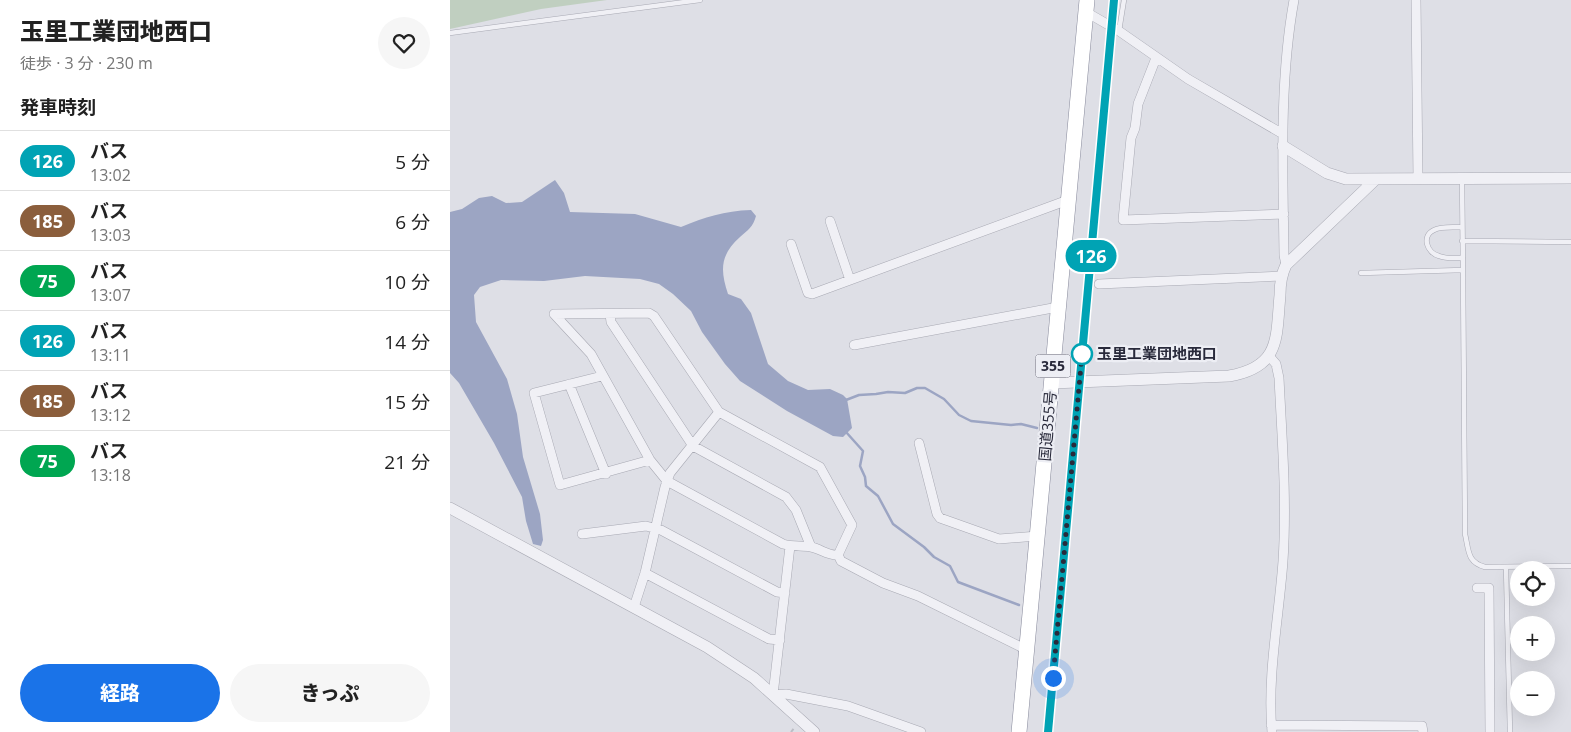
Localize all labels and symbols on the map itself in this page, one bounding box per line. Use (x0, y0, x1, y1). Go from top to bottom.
line badge: 126 (1062, 240, 1120, 272)
marker: 玉里工業団地西口 (1071, 343, 1093, 365)
place label: 玉里工業団地西口 (1097, 343, 1217, 363)
road number: 355 (1036, 354, 1070, 378)
street label: 国道355号 (1034, 390, 1060, 462)
your location (1041, 666, 1066, 691)

